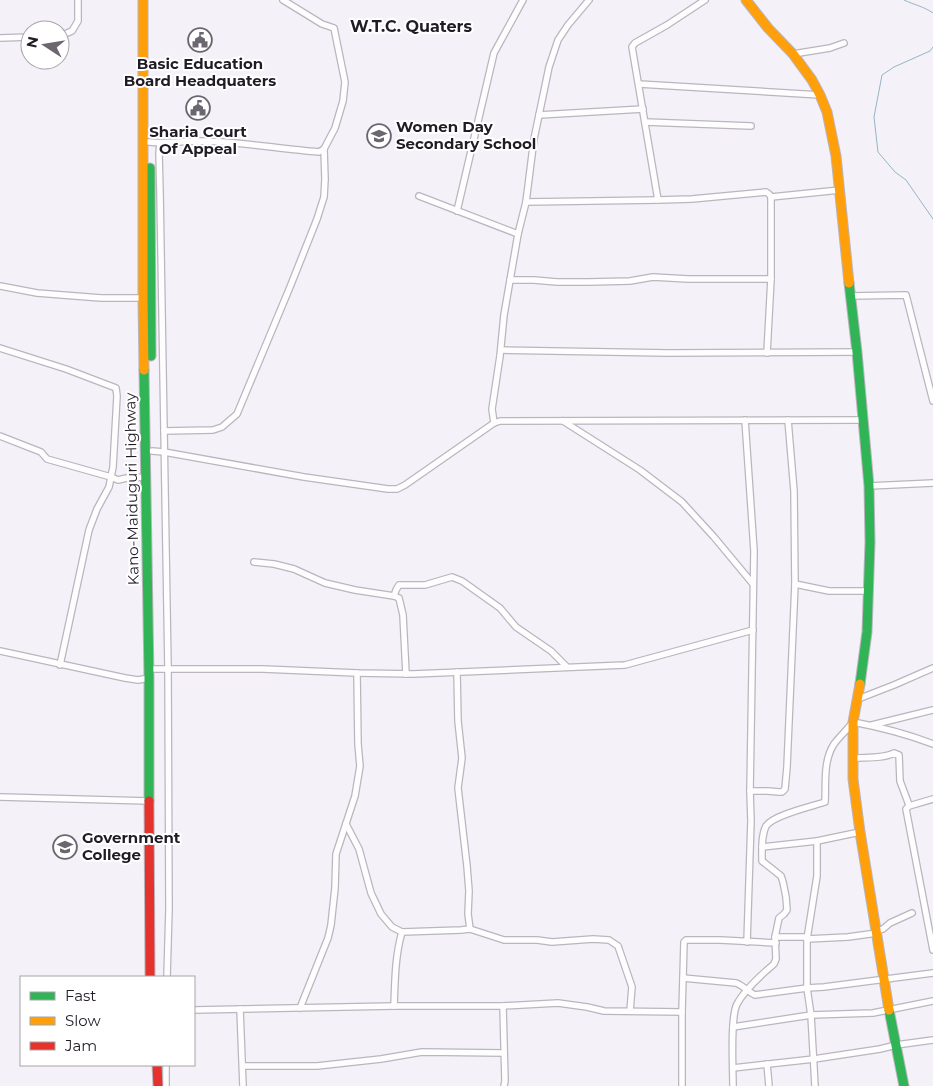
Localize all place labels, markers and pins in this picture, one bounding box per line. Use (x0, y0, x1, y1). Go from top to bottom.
public building icon: Basic Education Board Headquaters (187, 27, 213, 53)
place label: Basic Education Board Headquaters (124, 54, 276, 90)
public building icon: Sharia Court Of Appeal (185, 95, 211, 121)
place label: Women Day Secondary School (396, 117, 536, 153)
place label: Sharia Court Of Appeal (149, 122, 247, 158)
school or university icon: Women Day Secondary School (366, 123, 392, 149)
place label: Government College (82, 828, 181, 864)
school or university icon: Government College (52, 834, 78, 860)

